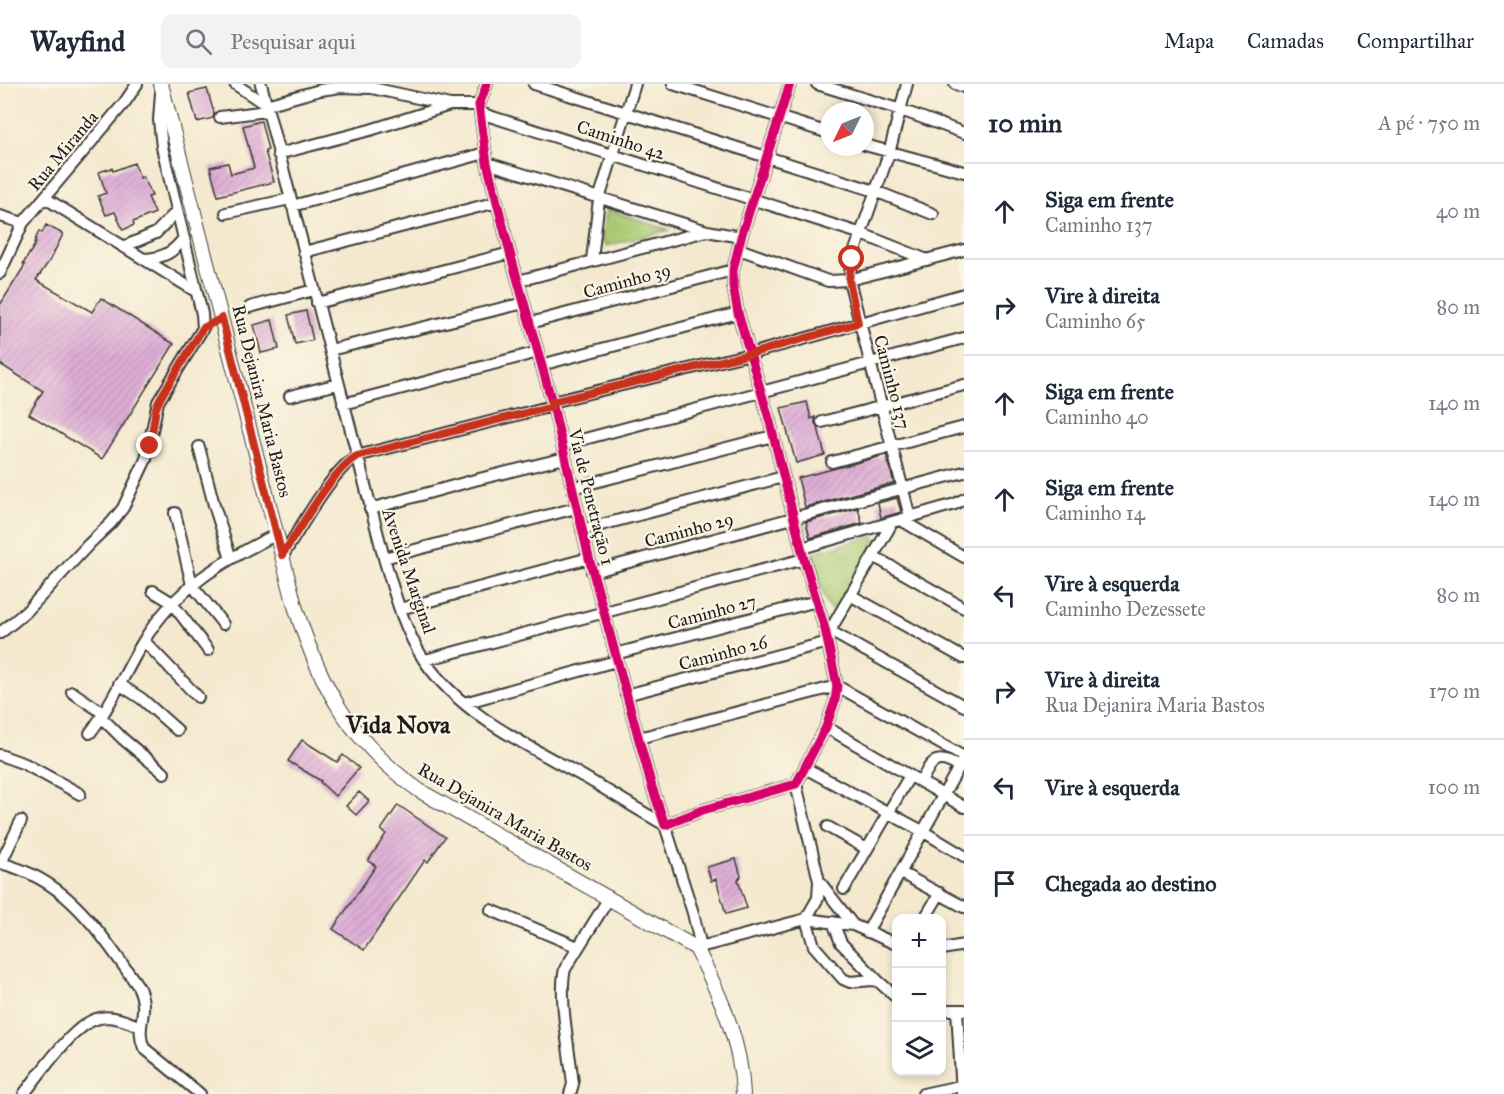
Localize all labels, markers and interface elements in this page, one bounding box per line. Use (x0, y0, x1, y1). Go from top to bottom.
search box (161, 14, 581, 68)
text: Wayfind (30, 24, 125, 59)
icon: search (182, 25, 215, 58)
text: Pesquisar aqui (230, 28, 356, 55)
text: Mapa (1164, 28, 1214, 54)
text: Camadas (1247, 28, 1324, 54)
text: Compartilhar (1357, 28, 1474, 54)
north arrow (820, 102, 874, 156)
street label: Rua Miranda (23, 106, 103, 196)
text: 10 min (988, 107, 1062, 139)
text: A pé · 750 m (1378, 111, 1480, 135)
street label: Caminho 42 (574, 115, 668, 165)
text: Siga em frente (1045, 186, 1174, 213)
icon: ahead (988, 195, 1021, 228)
text: 40 m (1436, 199, 1480, 223)
text: Caminho 137 (1045, 213, 1152, 237)
route start (838, 245, 864, 271)
street label: Caminho 39 (581, 259, 673, 303)
text: Vire à direita (1045, 282, 1160, 309)
icon: right (988, 291, 1021, 324)
text: 80 m (1437, 295, 1480, 319)
street label: Rua Dejanira Maria Bastos (227, 302, 297, 500)
text: Caminho 65 (1045, 309, 1145, 333)
street label: Caminho 137 (869, 332, 915, 432)
text: Siga em frente (1045, 378, 1174, 405)
icon: ahead (988, 387, 1021, 420)
text: 140 m (1428, 391, 1480, 415)
text: Caminho 40 (1045, 405, 1149, 429)
street label: Via de Penetração 1 (563, 425, 619, 568)
route end (136, 432, 162, 458)
text: Siga em frente (1045, 474, 1174, 501)
icon: ahead (988, 483, 1021, 516)
text: 140 m (1428, 487, 1480, 511)
text: Caminho 14 (1045, 501, 1145, 525)
street label: Avenida Marginal (376, 505, 441, 637)
street label: Caminho 29 (642, 508, 736, 552)
text: Vire à esquerda (1045, 570, 1179, 597)
icon: left (988, 579, 1021, 612)
text: 80 m (1437, 583, 1480, 607)
street label: Caminho 27 (665, 590, 759, 634)
text: Caminho Dezessete (1045, 597, 1206, 621)
street label: Caminho 26 (676, 630, 770, 675)
text: Vire à direita (1045, 666, 1160, 693)
icon: right (988, 675, 1021, 708)
text: 170 m (1429, 679, 1480, 703)
text: Rua Dejanira Maria Bastos (1045, 693, 1265, 717)
district label: Vida Nova (345, 710, 451, 740)
street label: Rua Dejanira Maria Bastos (414, 758, 596, 876)
icon: left (988, 771, 1021, 804)
text: Vire à esquerda (1045, 774, 1179, 801)
text: 100 m (1428, 775, 1480, 799)
icon: arrive (988, 867, 1021, 900)
text: Chegada ao destino (1045, 870, 1216, 897)
map controls (892, 914, 946, 1076)
button: + (892, 914, 946, 968)
button: − (892, 968, 946, 1022)
button: layers (892, 1022, 946, 1076)

